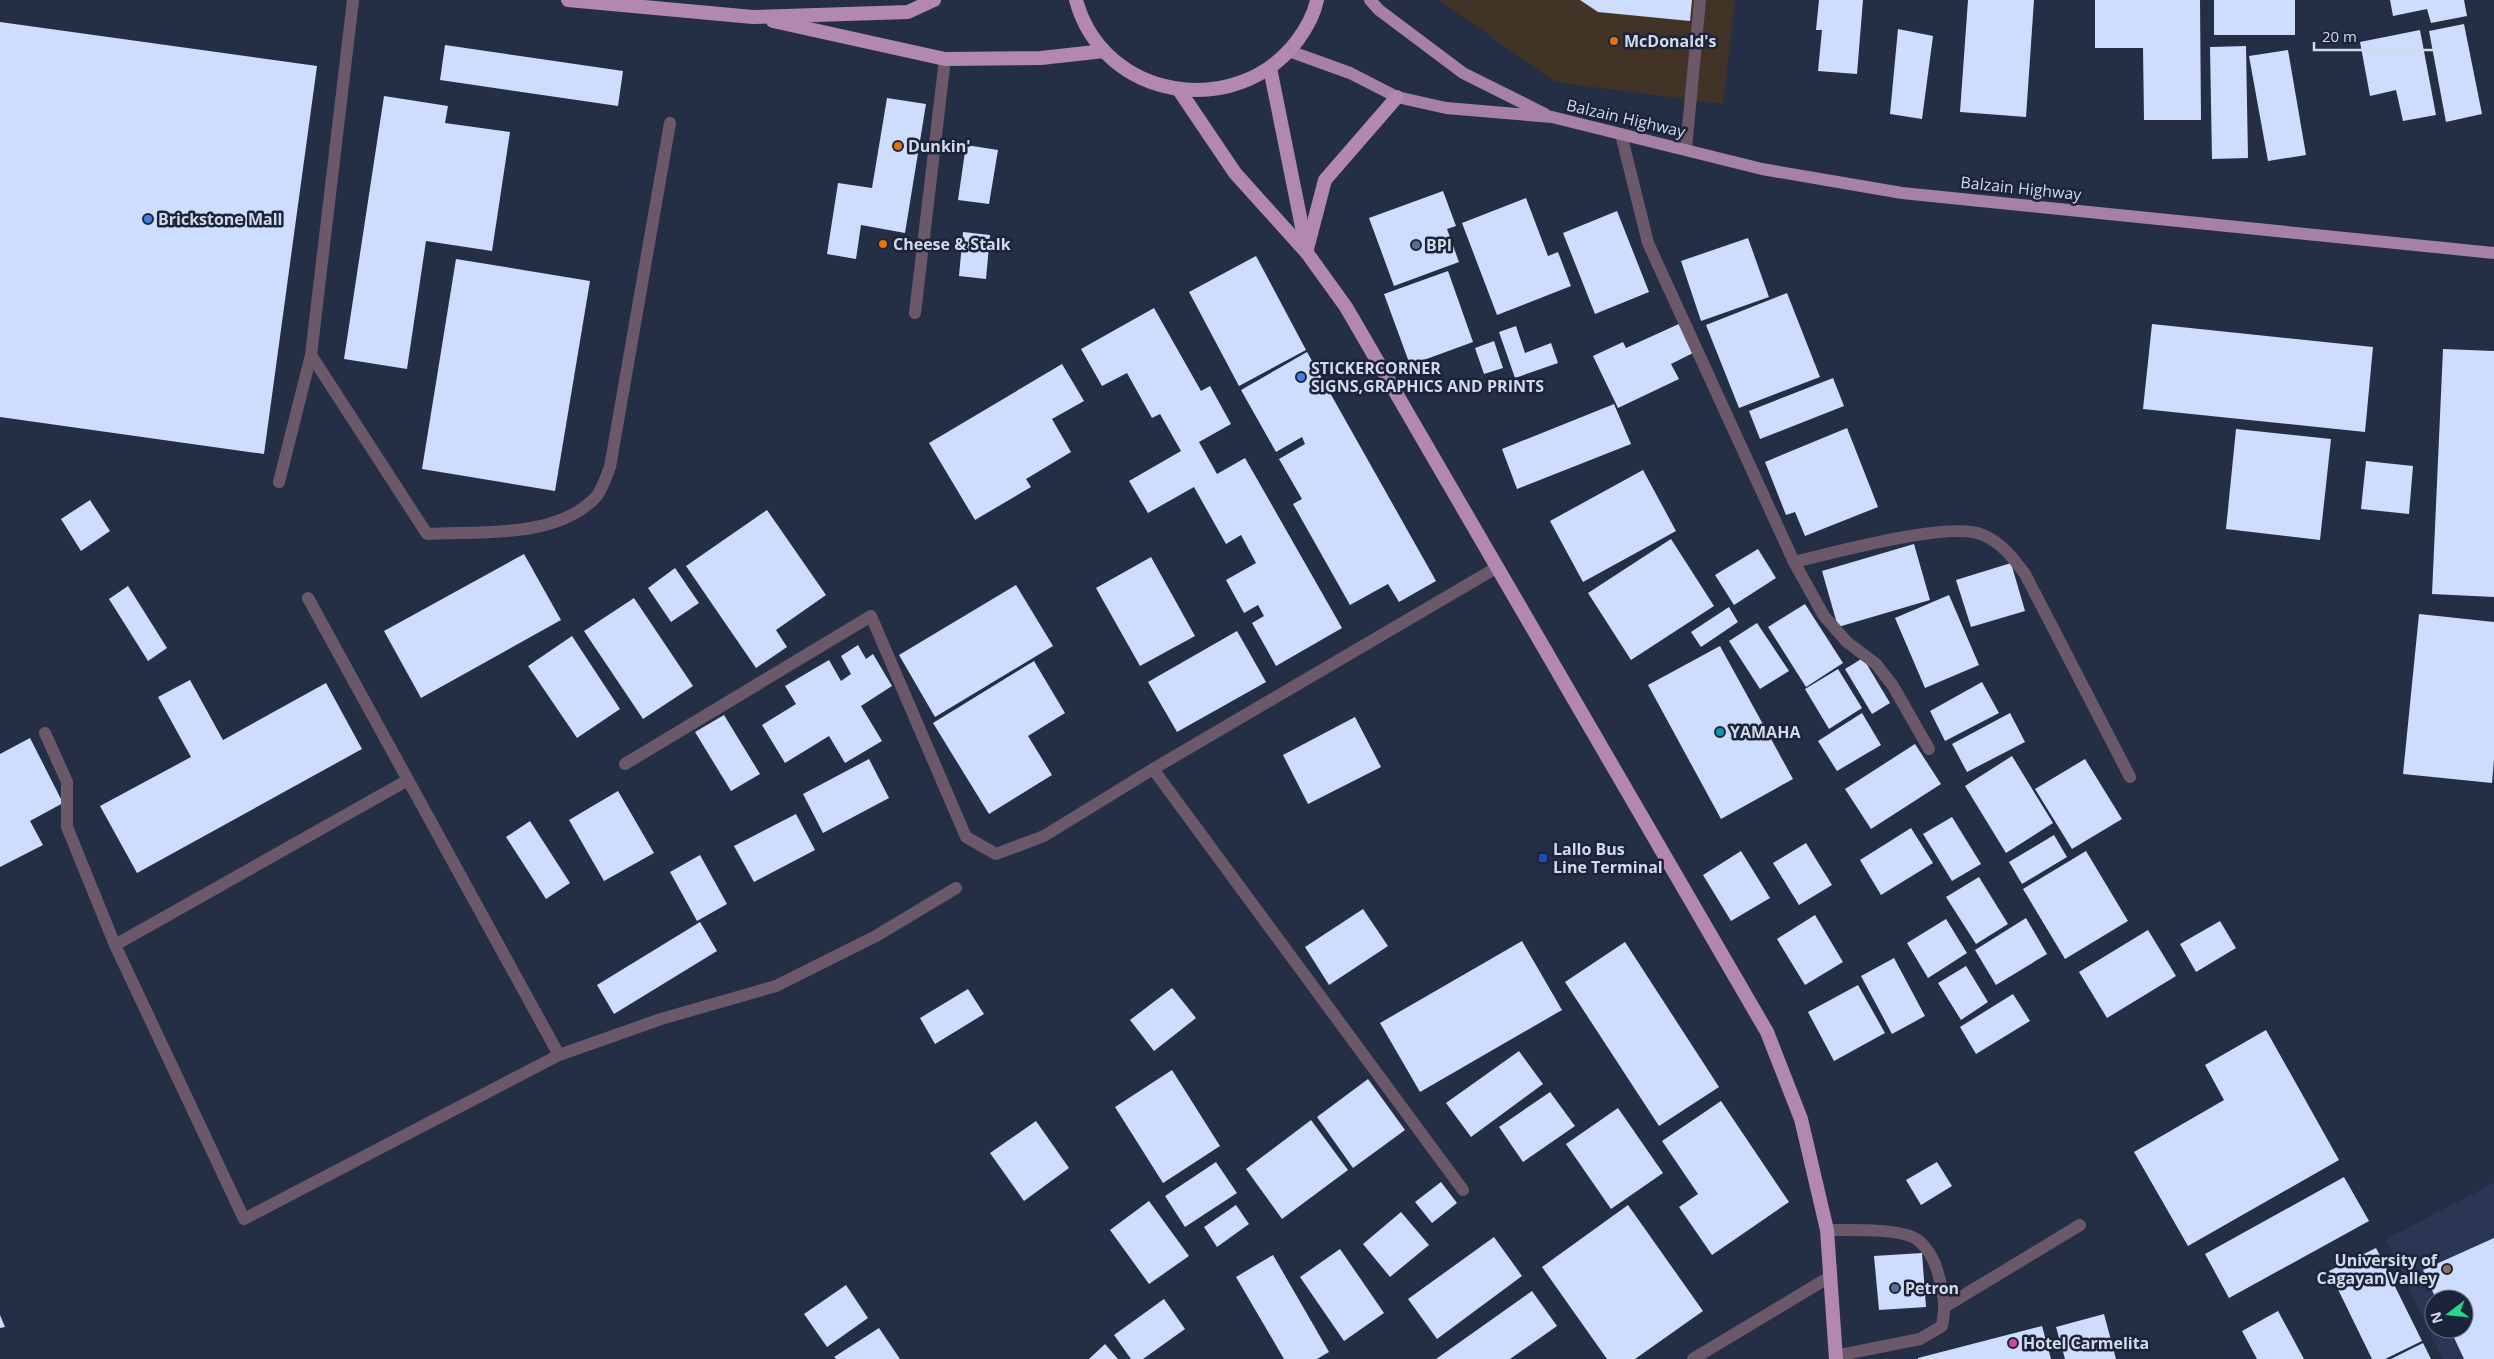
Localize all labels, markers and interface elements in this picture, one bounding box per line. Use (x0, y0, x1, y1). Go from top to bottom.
scale bar (2314, 20, 2434, 52)
text: 20 m (2322, 26, 2357, 46)
place label: McDonald's (1624, 30, 1717, 52)
marker: McDonald's (1608, 35, 1620, 47)
street label: Balzain Highway (1564, 94, 1689, 143)
place label: Dunkin' (908, 135, 970, 157)
marker: Dunkin' (892, 140, 904, 152)
street label: Balzain Highway (1960, 171, 2083, 205)
place label: Brickstone Mall (158, 208, 283, 230)
marker: Brickstone Mall (142, 213, 154, 225)
place label: Cheese & Stalk (893, 233, 1011, 255)
place label: BPI (1426, 234, 1452, 256)
marker: Cheese & Stalk (877, 238, 889, 250)
marker: BPI (1410, 239, 1422, 251)
place label: STICKERCORNER SIGNS,GRAPHICS AND PRINTS (1311, 357, 1544, 397)
marker: STICKERCORNER SIGNS,GRAPHICS AND PRINTS (1295, 371, 1307, 383)
place label: YAMAHA (1730, 721, 1801, 743)
marker: YAMAHA (1714, 726, 1726, 738)
place label: Lallo Bus Line Terminal (1553, 838, 1663, 878)
marker: Lallo Bus Line Terminal (1537, 852, 1549, 864)
place label: University of Cagayan Valley (2317, 1249, 2438, 1289)
marker: University of Cagayan Valley (2441, 1263, 2453, 1275)
place label: Petron (1905, 1277, 1959, 1299)
marker: Petron (1889, 1282, 1901, 1294)
north arrow (2424, 1289, 2474, 1339)
text: N (2425, 1310, 2447, 1326)
place label: Hotel Carmelita (2023, 1332, 2149, 1354)
marker: Hotel Carmelita (2007, 1337, 2019, 1349)

